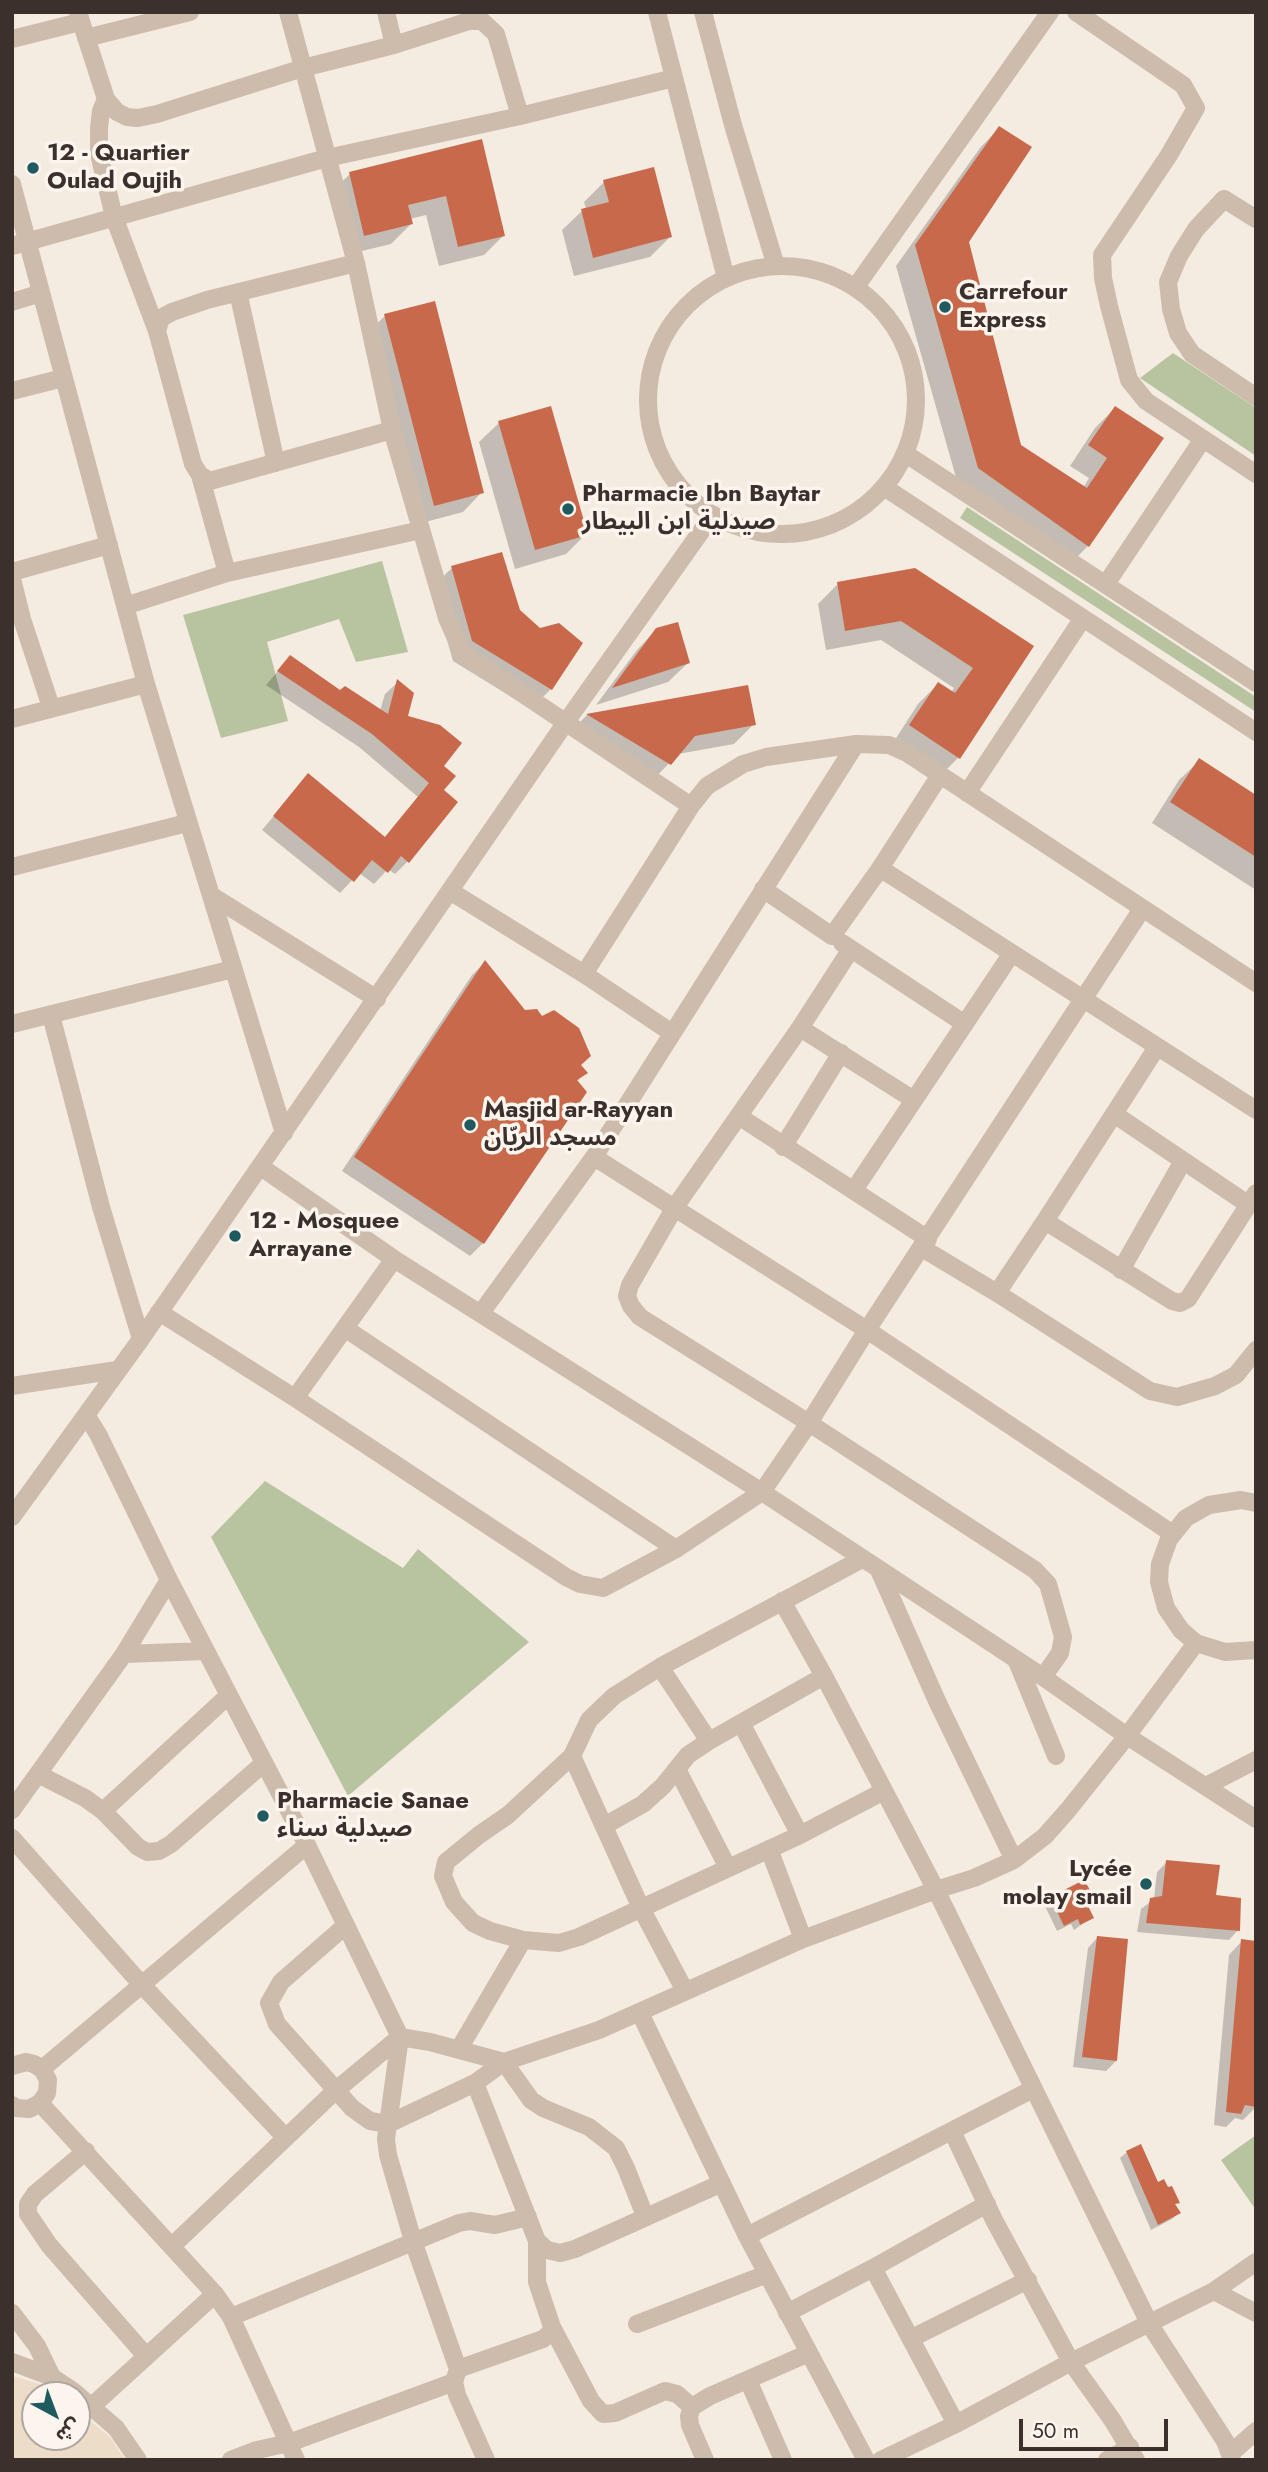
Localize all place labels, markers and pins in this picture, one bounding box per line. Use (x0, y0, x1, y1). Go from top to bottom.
place label: 12 - Quartier Oulad Oujih (47, 140, 190, 196)
marker: 12 - Quartier Oulad Oujih (25, 160, 41, 176)
place label: Carrefour Express (959, 279, 1068, 335)
marker: Carrefour Express (937, 299, 953, 315)
place label: Pharmacie Ibn Baytar صيدلية ابن البيطار (582, 481, 821, 537)
marker: Pharmacie Ibn Baytar صيدلية ابن البيطار (560, 501, 576, 517)
place label: Masjid ar-Rayyan مسجد الريّان (484, 1097, 673, 1153)
marker: Masjid ar-Rayyan مسجد الريّان (462, 1117, 478, 1133)
place label: 12 - Mosquee Arrayane (249, 1208, 399, 1264)
marker: 12 - Mosquee Arrayane (227, 1228, 243, 1244)
place label: Pharmacie Sanae صيدلية سناء (277, 1788, 469, 1844)
marker: Pharmacie Sanae صيدلية سناء (255, 1808, 271, 1824)
place label: Lycée molay smail (1002, 1856, 1132, 1912)
marker: Lycée molay smail (1138, 1876, 1154, 1892)

